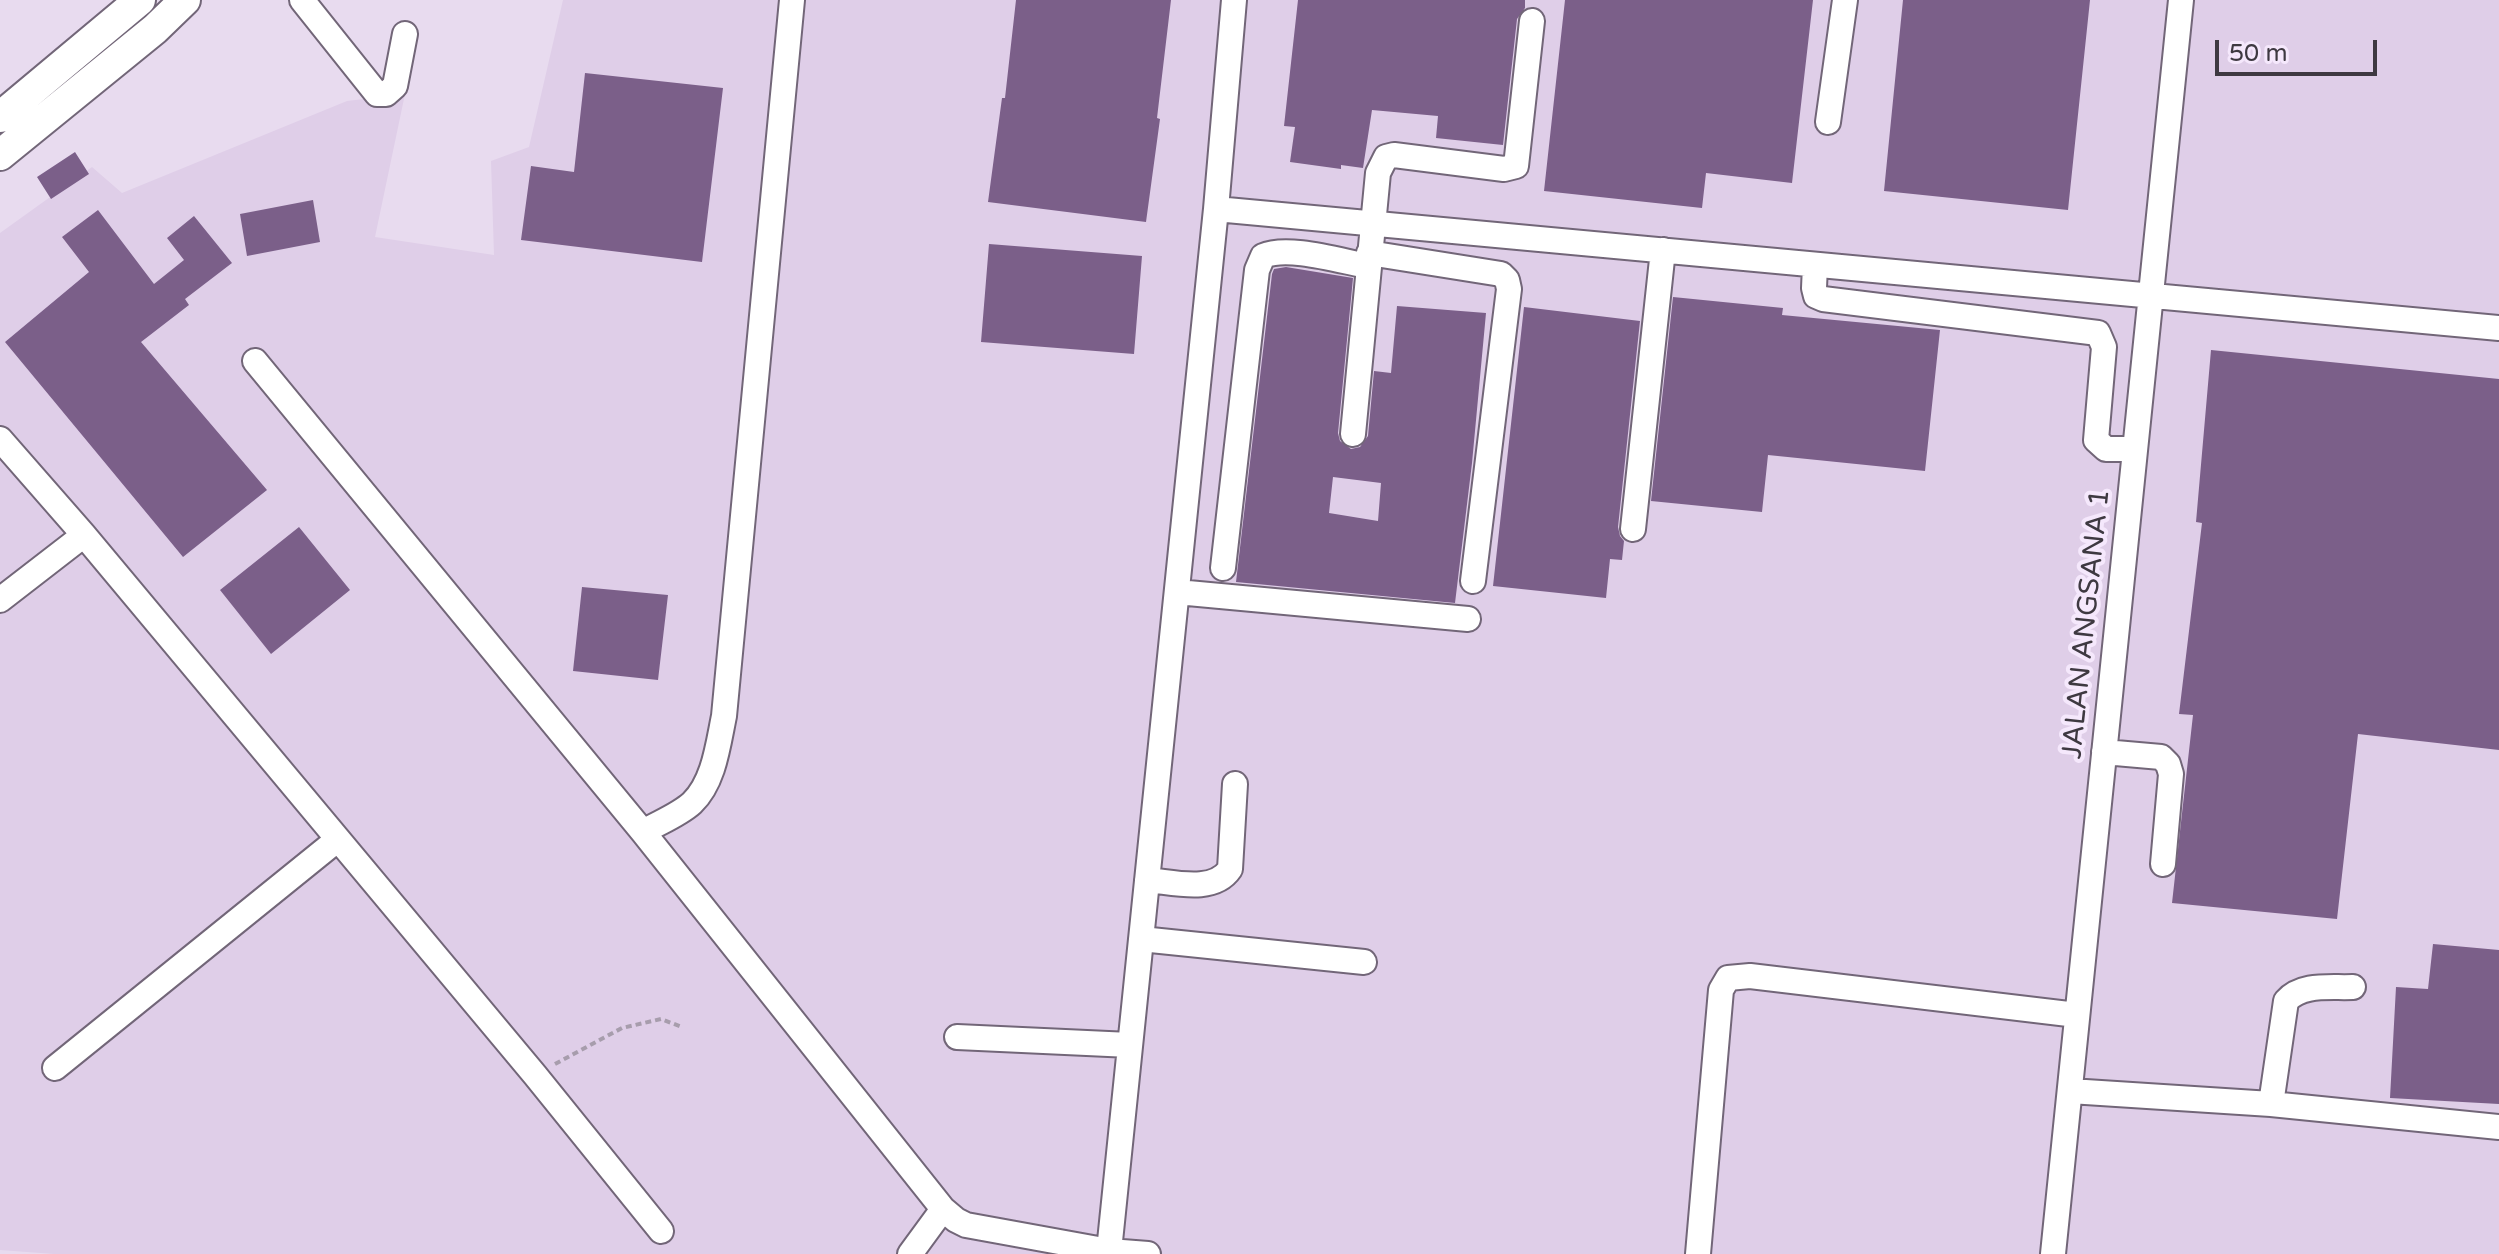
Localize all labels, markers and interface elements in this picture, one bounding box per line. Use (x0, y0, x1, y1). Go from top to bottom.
scale bar (2219, 24, 2381, 74)
text: 50 m (2229, 39, 2287, 68)
street label: JALAN ANGSANA 1 (2056, 487, 2118, 761)

